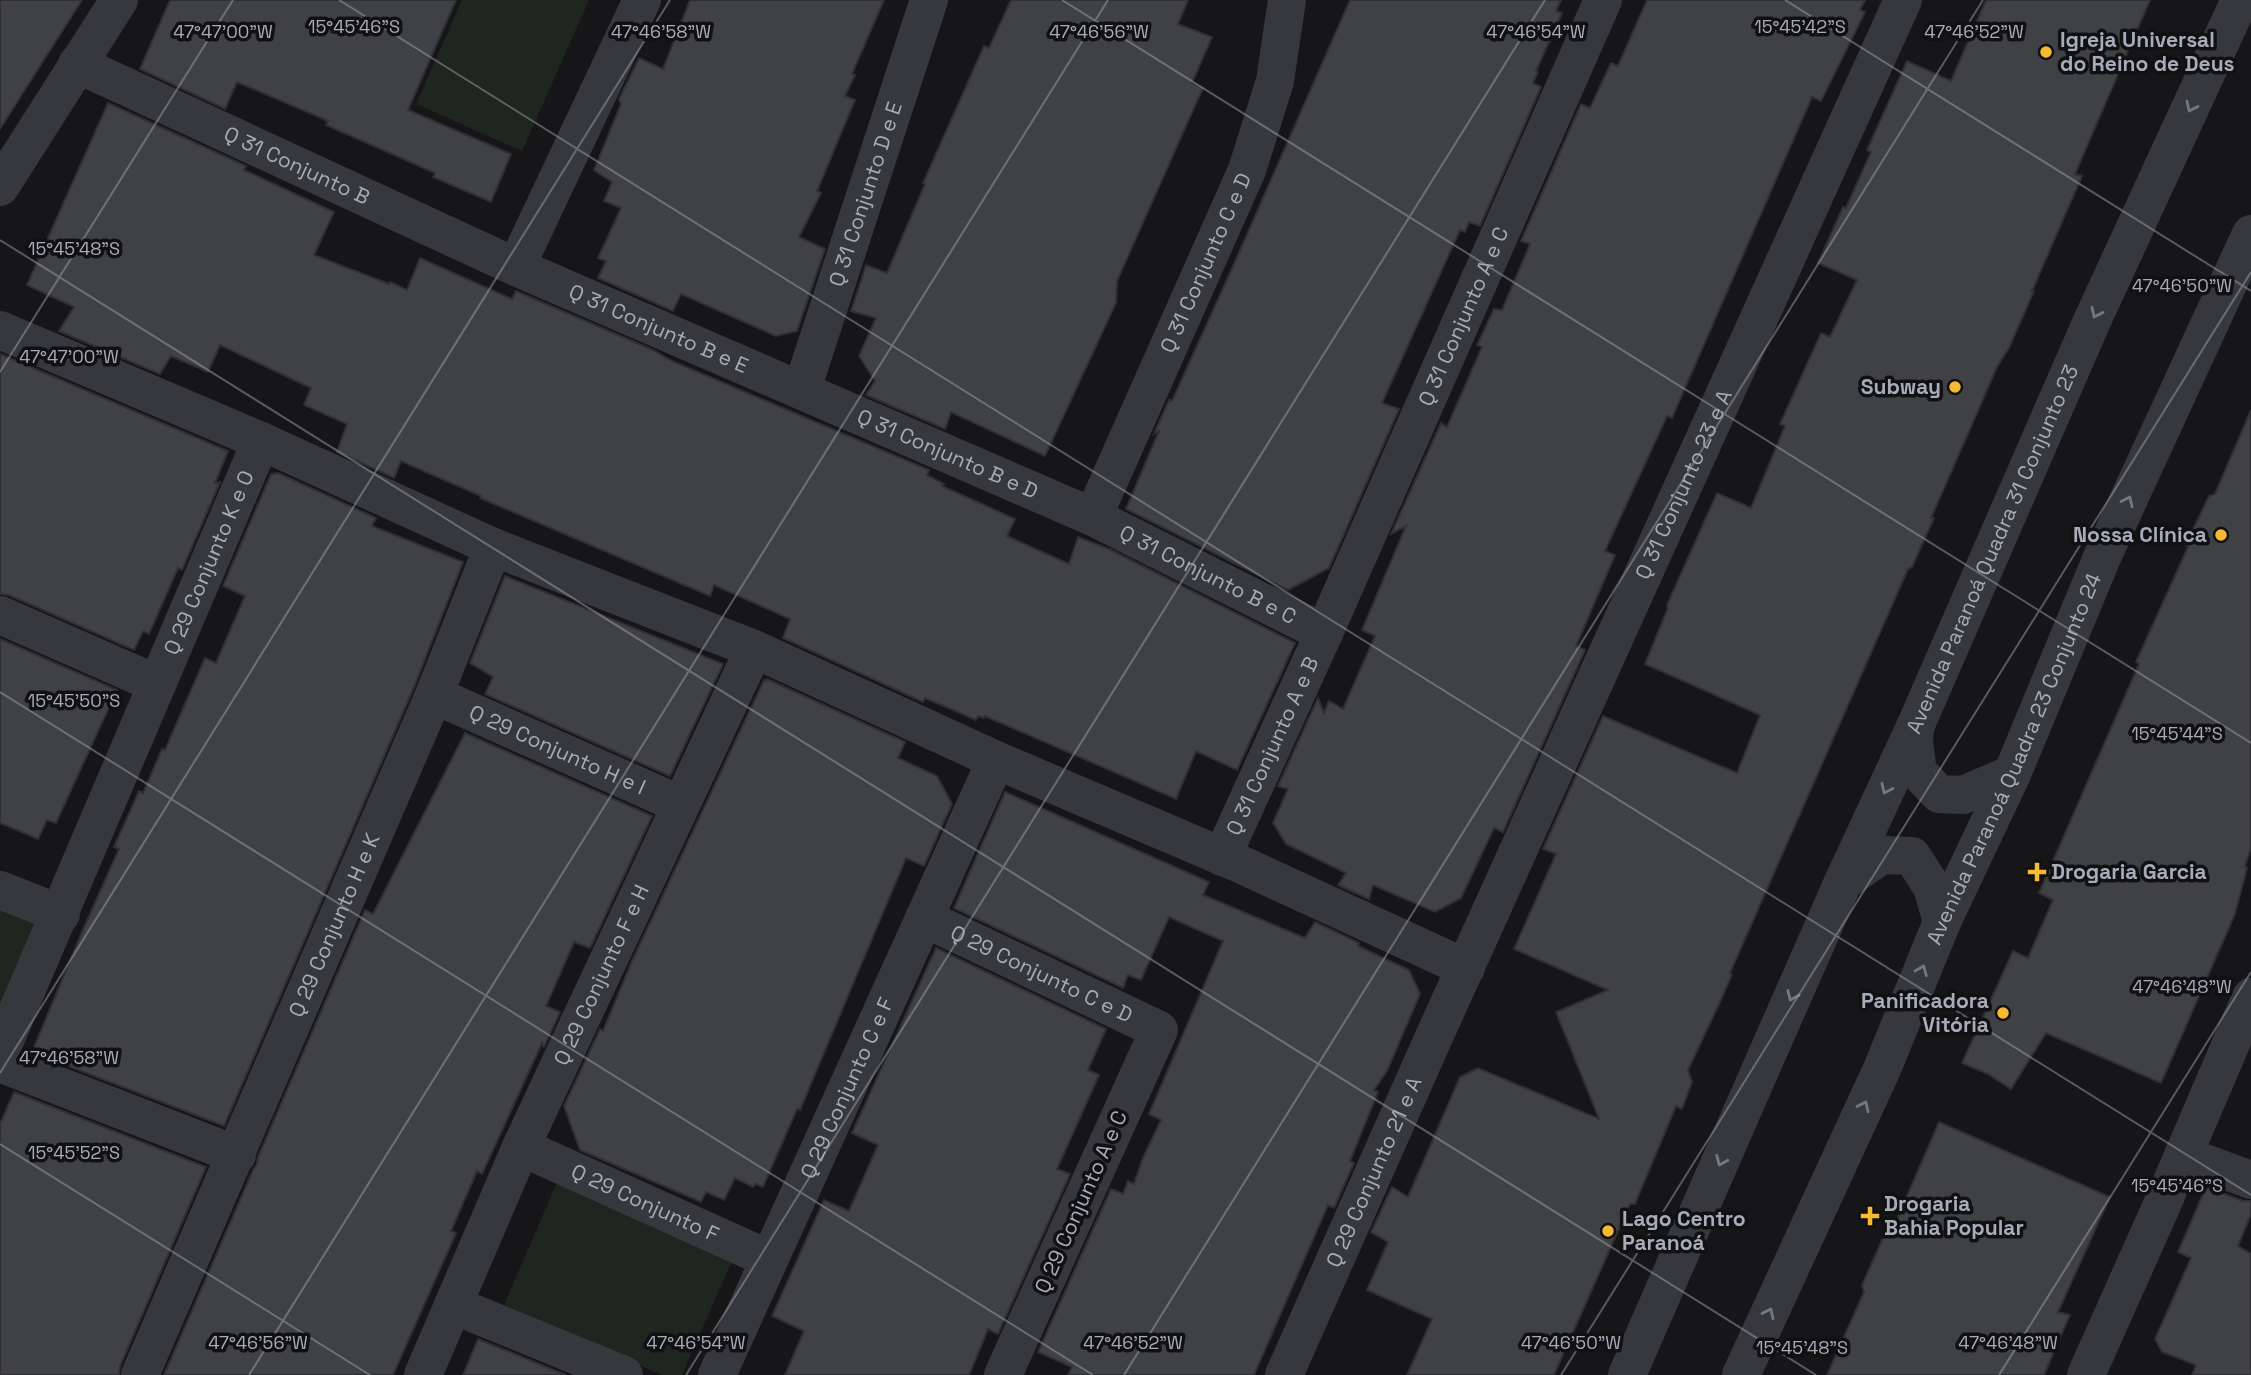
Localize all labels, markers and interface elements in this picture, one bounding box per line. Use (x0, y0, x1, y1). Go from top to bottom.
text: 15°45'46"S (308, 15, 400, 38)
text: 15°45'42"S (1754, 15, 1846, 38)
text: 47°47'00"W (173, 20, 273, 43)
text: 47°46'58"W (611, 20, 711, 43)
text: 47°46'56"W (1049, 20, 1149, 43)
text: 47°46'54"W (1486, 20, 1586, 43)
text: 47°46'52"W (1924, 20, 2024, 43)
place label: Igreja Universal do Reino de Deus (2060, 26, 2235, 77)
marker: Igreja Universal do Reino de Deus (2038, 44, 2054, 60)
street label: Q 31 Conjunto D e E (822, 98, 908, 290)
one-way arrow (2185, 99, 2199, 112)
street label: Q 31 Conjunto B (220, 120, 374, 210)
street label: Q 31 Conjunto C e D (1154, 168, 1257, 357)
street label: Q 31 Conjunto A e C (1412, 223, 1514, 410)
text: 15°45'48"S (28, 237, 120, 260)
text: 47°46'50"W (2132, 274, 2232, 297)
street label: Q 31 Conjunto B e E (565, 278, 753, 379)
one-way arrow (2090, 306, 2104, 318)
text: 47°47'00"W (19, 345, 119, 368)
street label: Avenida Paranoá Quadra 31 Conjunto 23 (1900, 361, 2084, 738)
place label: Subway (1861, 373, 1941, 400)
marker: Subway (1947, 379, 1963, 395)
street label: Q 31 Conjunto 23 e A (1629, 385, 1738, 583)
street label: Q 31 Conjunto B e D (853, 402, 1043, 505)
street label: Q 29 Conjunto K e O (157, 466, 260, 659)
one-way arrow (2120, 496, 2134, 508)
street label: Q 31 Conjunto B e C (1115, 519, 1301, 630)
place label: Nossa Clínica (2073, 521, 2207, 548)
marker: Nossa Clínica (2213, 527, 2229, 543)
street label: Avenida Paranoá Quadra 23 Conjunto 24 (1920, 569, 2107, 949)
street label: Q 31 Conjunto A e B (1220, 652, 1324, 839)
text: 15°45'50"S (28, 689, 120, 712)
street label: Q 29 Conjunto H e I (465, 698, 650, 800)
text: 15°45'44"S (2131, 722, 2223, 745)
one-way arrow (1881, 782, 1895, 794)
street label: Q 29 Conjunto H e K (282, 829, 386, 1021)
place label: Drogaria Garcia (2051, 858, 2207, 885)
marker: Drogaria Garcia (2029, 864, 2045, 880)
street label: Q 29 Conjunto F e H (547, 880, 655, 1070)
street label: Q 29 Conjunto C e D (946, 919, 1137, 1028)
one-way arrow (1914, 964, 1928, 976)
text: 47°46'48"W (2132, 975, 2232, 998)
place label: Panificadora Vitória (1861, 987, 1989, 1038)
one-way arrow (1786, 989, 1800, 1001)
street label: Q 29 Conjunto C e F (794, 993, 899, 1183)
marker: Panificadora Vitória (1995, 1005, 2011, 1021)
text: 47°46'58"W (19, 1046, 119, 1069)
street label: Q 29 Conjunto 21 e A (1320, 1072, 1428, 1271)
one-way arrow (1856, 1101, 1870, 1113)
street label: Q 29 Conjunto A e C (1028, 1106, 1133, 1297)
text: 15°45'52"S (28, 1141, 120, 1164)
one-way arrow (1715, 1154, 1729, 1167)
street label: Q 29 Conjunto F (567, 1157, 723, 1248)
text: 15°45'46"S (2131, 1174, 2223, 1197)
place label: Drogaria Bahia Popular (1884, 1190, 2024, 1241)
place label: Lago Centro Paranoá (1622, 1205, 1746, 1256)
marker: Drogaria Bahia Popular (1862, 1208, 1878, 1224)
marker: Lago Centro Paranoá (1600, 1223, 1616, 1239)
one-way arrow (1761, 1308, 1775, 1320)
text: 47°46'56"W (208, 1331, 308, 1354)
text: 47°46'54"W (646, 1331, 746, 1354)
text: 47°46'52"W (1083, 1331, 1183, 1354)
text: 47°46'50"W (1521, 1331, 1621, 1354)
text: 47°46'48"W (1958, 1331, 2058, 1354)
text: 15°45'48"S (1756, 1336, 1848, 1359)

